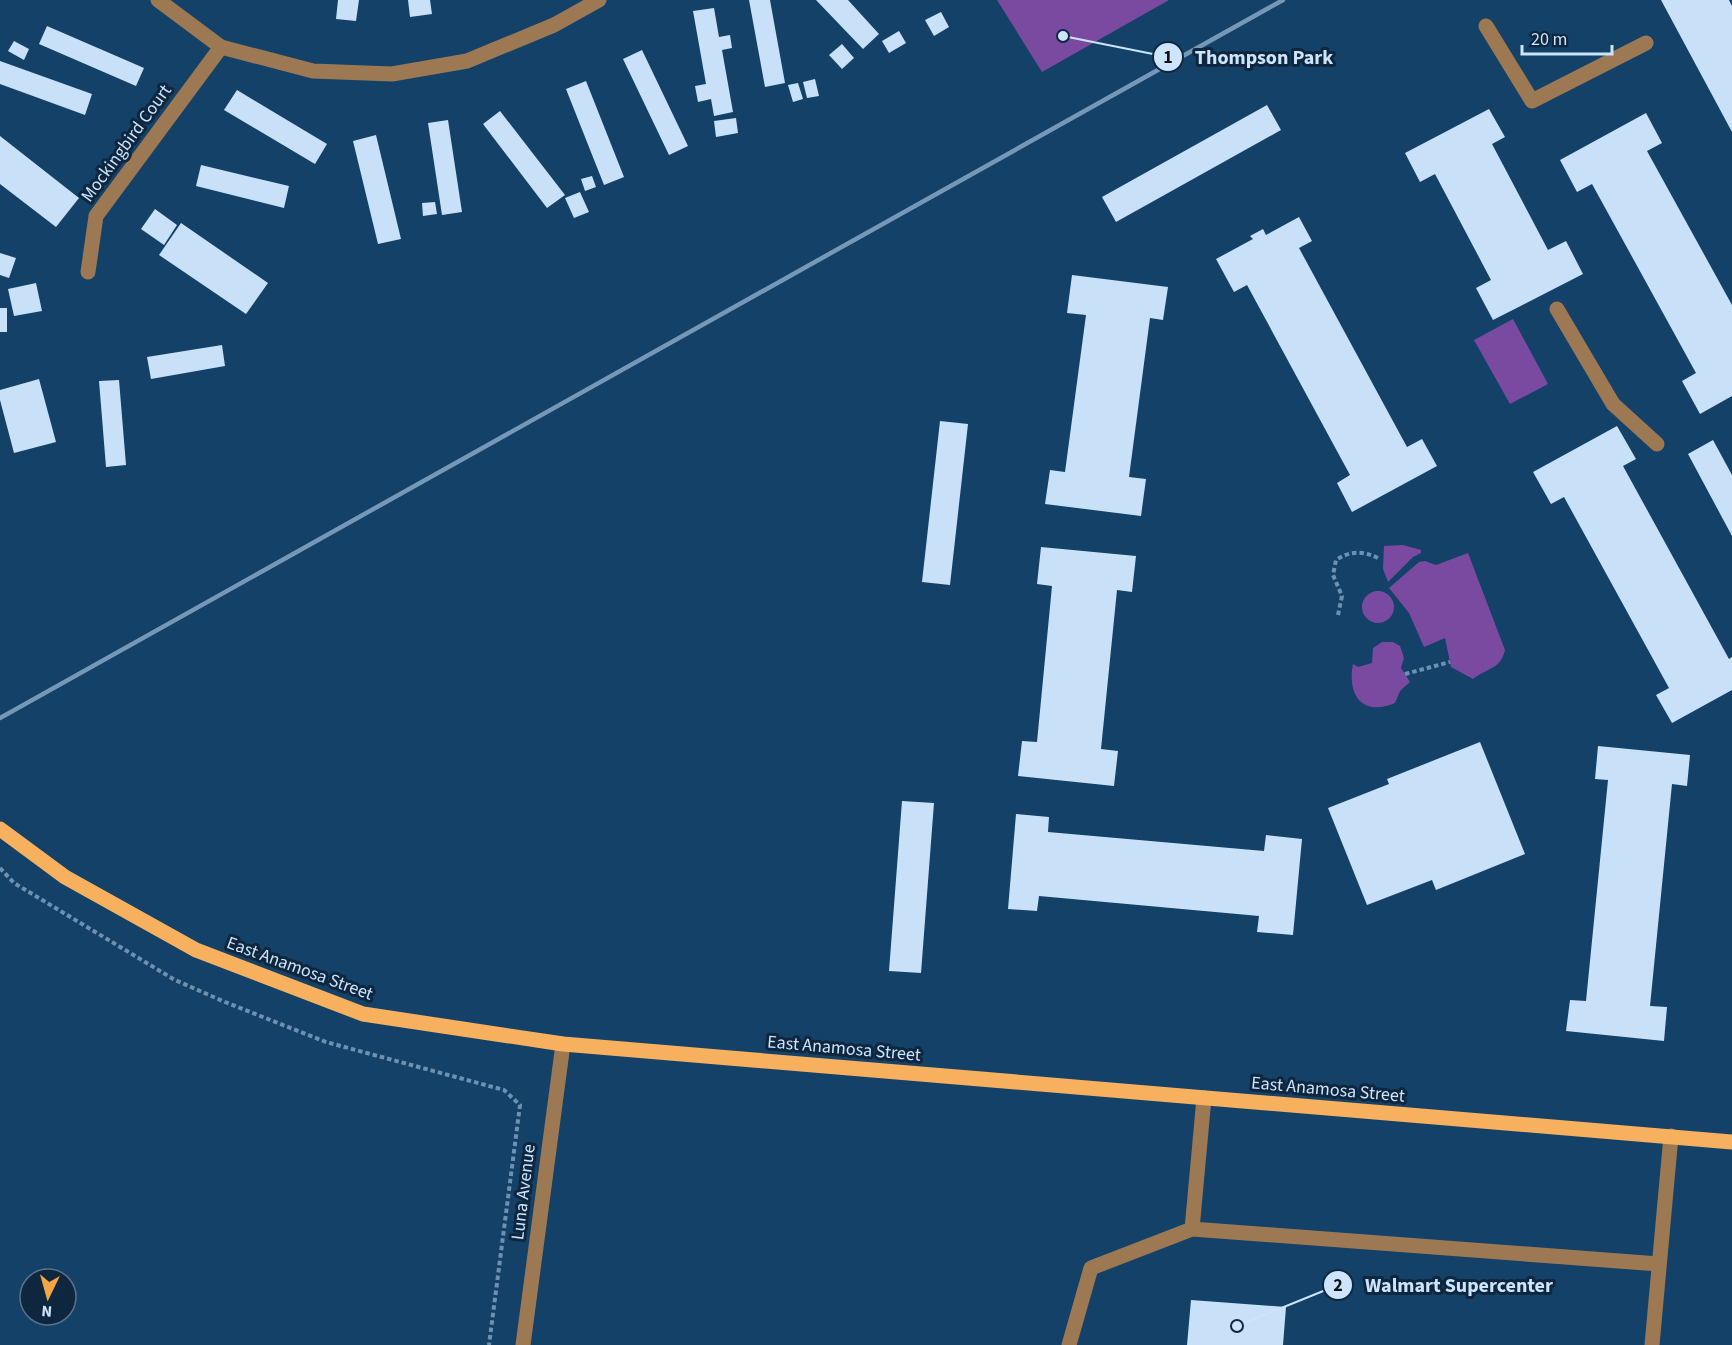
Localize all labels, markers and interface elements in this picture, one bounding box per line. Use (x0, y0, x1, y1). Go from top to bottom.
scale bar (1522, 18, 1612, 56)
text: 20 m (1531, 27, 1567, 52)
callout: Thompson Park (1153, 38, 1345, 76)
text: Thompson Park (1195, 44, 1333, 72)
text: 1 (1163, 45, 1173, 70)
street label: Mockingbird Court (75, 80, 178, 207)
street label: East Anamosa Street (223, 930, 376, 1007)
street label: East Anamosa Street (766, 1029, 922, 1068)
street label: East Anamosa Street (1250, 1070, 1406, 1109)
street label: Luna Avenue (505, 1143, 542, 1241)
callout: Walmart Supercenter (1323, 1266, 1565, 1304)
north arrow (18, 1267, 78, 1327)
text: Walmart Supercenter (1365, 1272, 1553, 1300)
text: 2 (1333, 1273, 1343, 1298)
text: N (41, 1300, 53, 1322)

